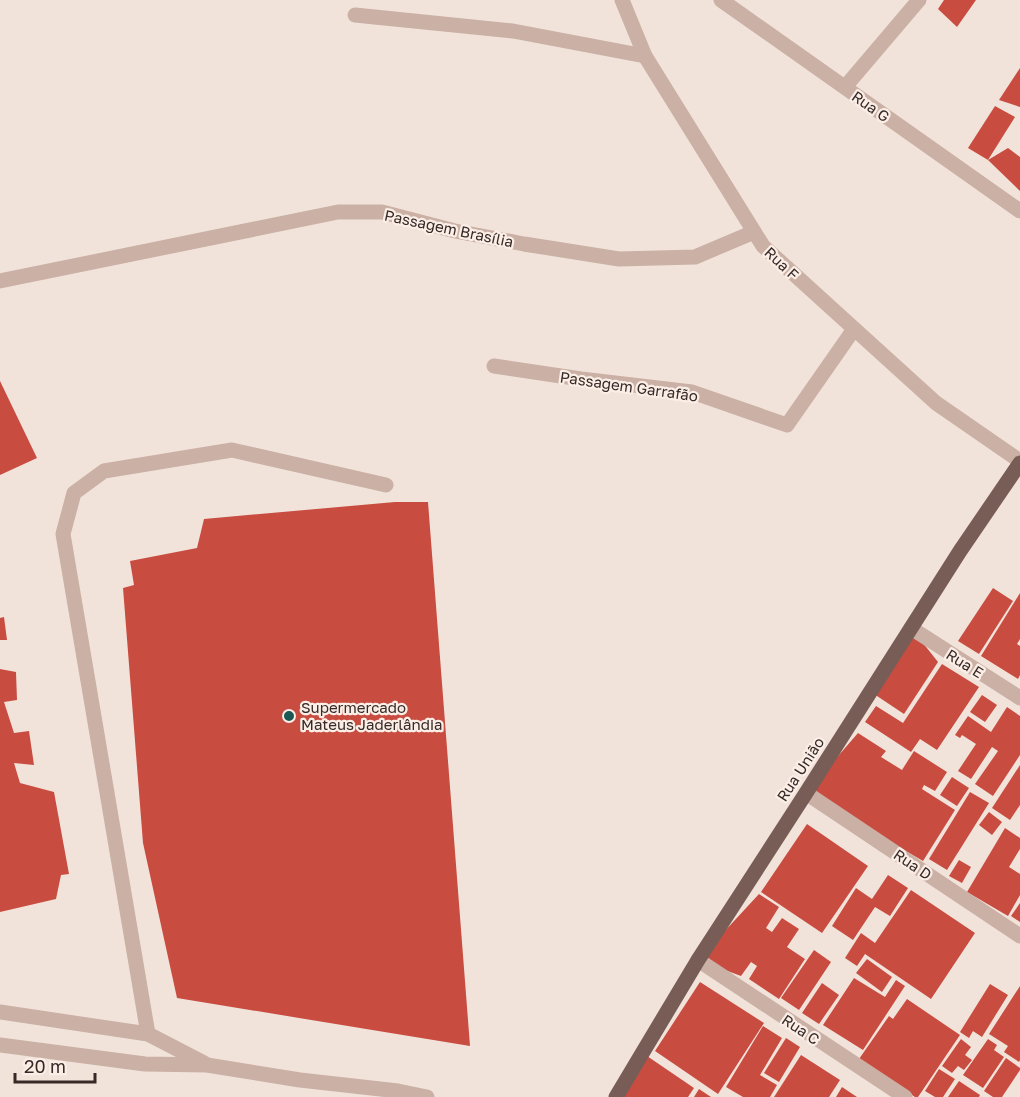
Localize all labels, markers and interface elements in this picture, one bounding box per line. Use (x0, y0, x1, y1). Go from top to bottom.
street label: Rua G (849, 87, 893, 125)
street label: Passagem Brasília (383, 206, 515, 250)
street label: Rua F (761, 243, 803, 283)
street label: Passagem Garrafão (559, 367, 699, 405)
street label: Rua E (943, 645, 987, 681)
place label: Supermercado Mateus Jaderlândia (301, 698, 443, 733)
marker: Supermercado Mateus Jaderlândia (282, 709, 296, 723)
street label: Rua União (773, 734, 827, 804)
street label: Rua D (891, 845, 935, 883)
street label: Rua C (779, 1010, 823, 1048)
scale bar (15, 1046, 94, 1084)
text: 20 m (24, 1055, 66, 1077)

